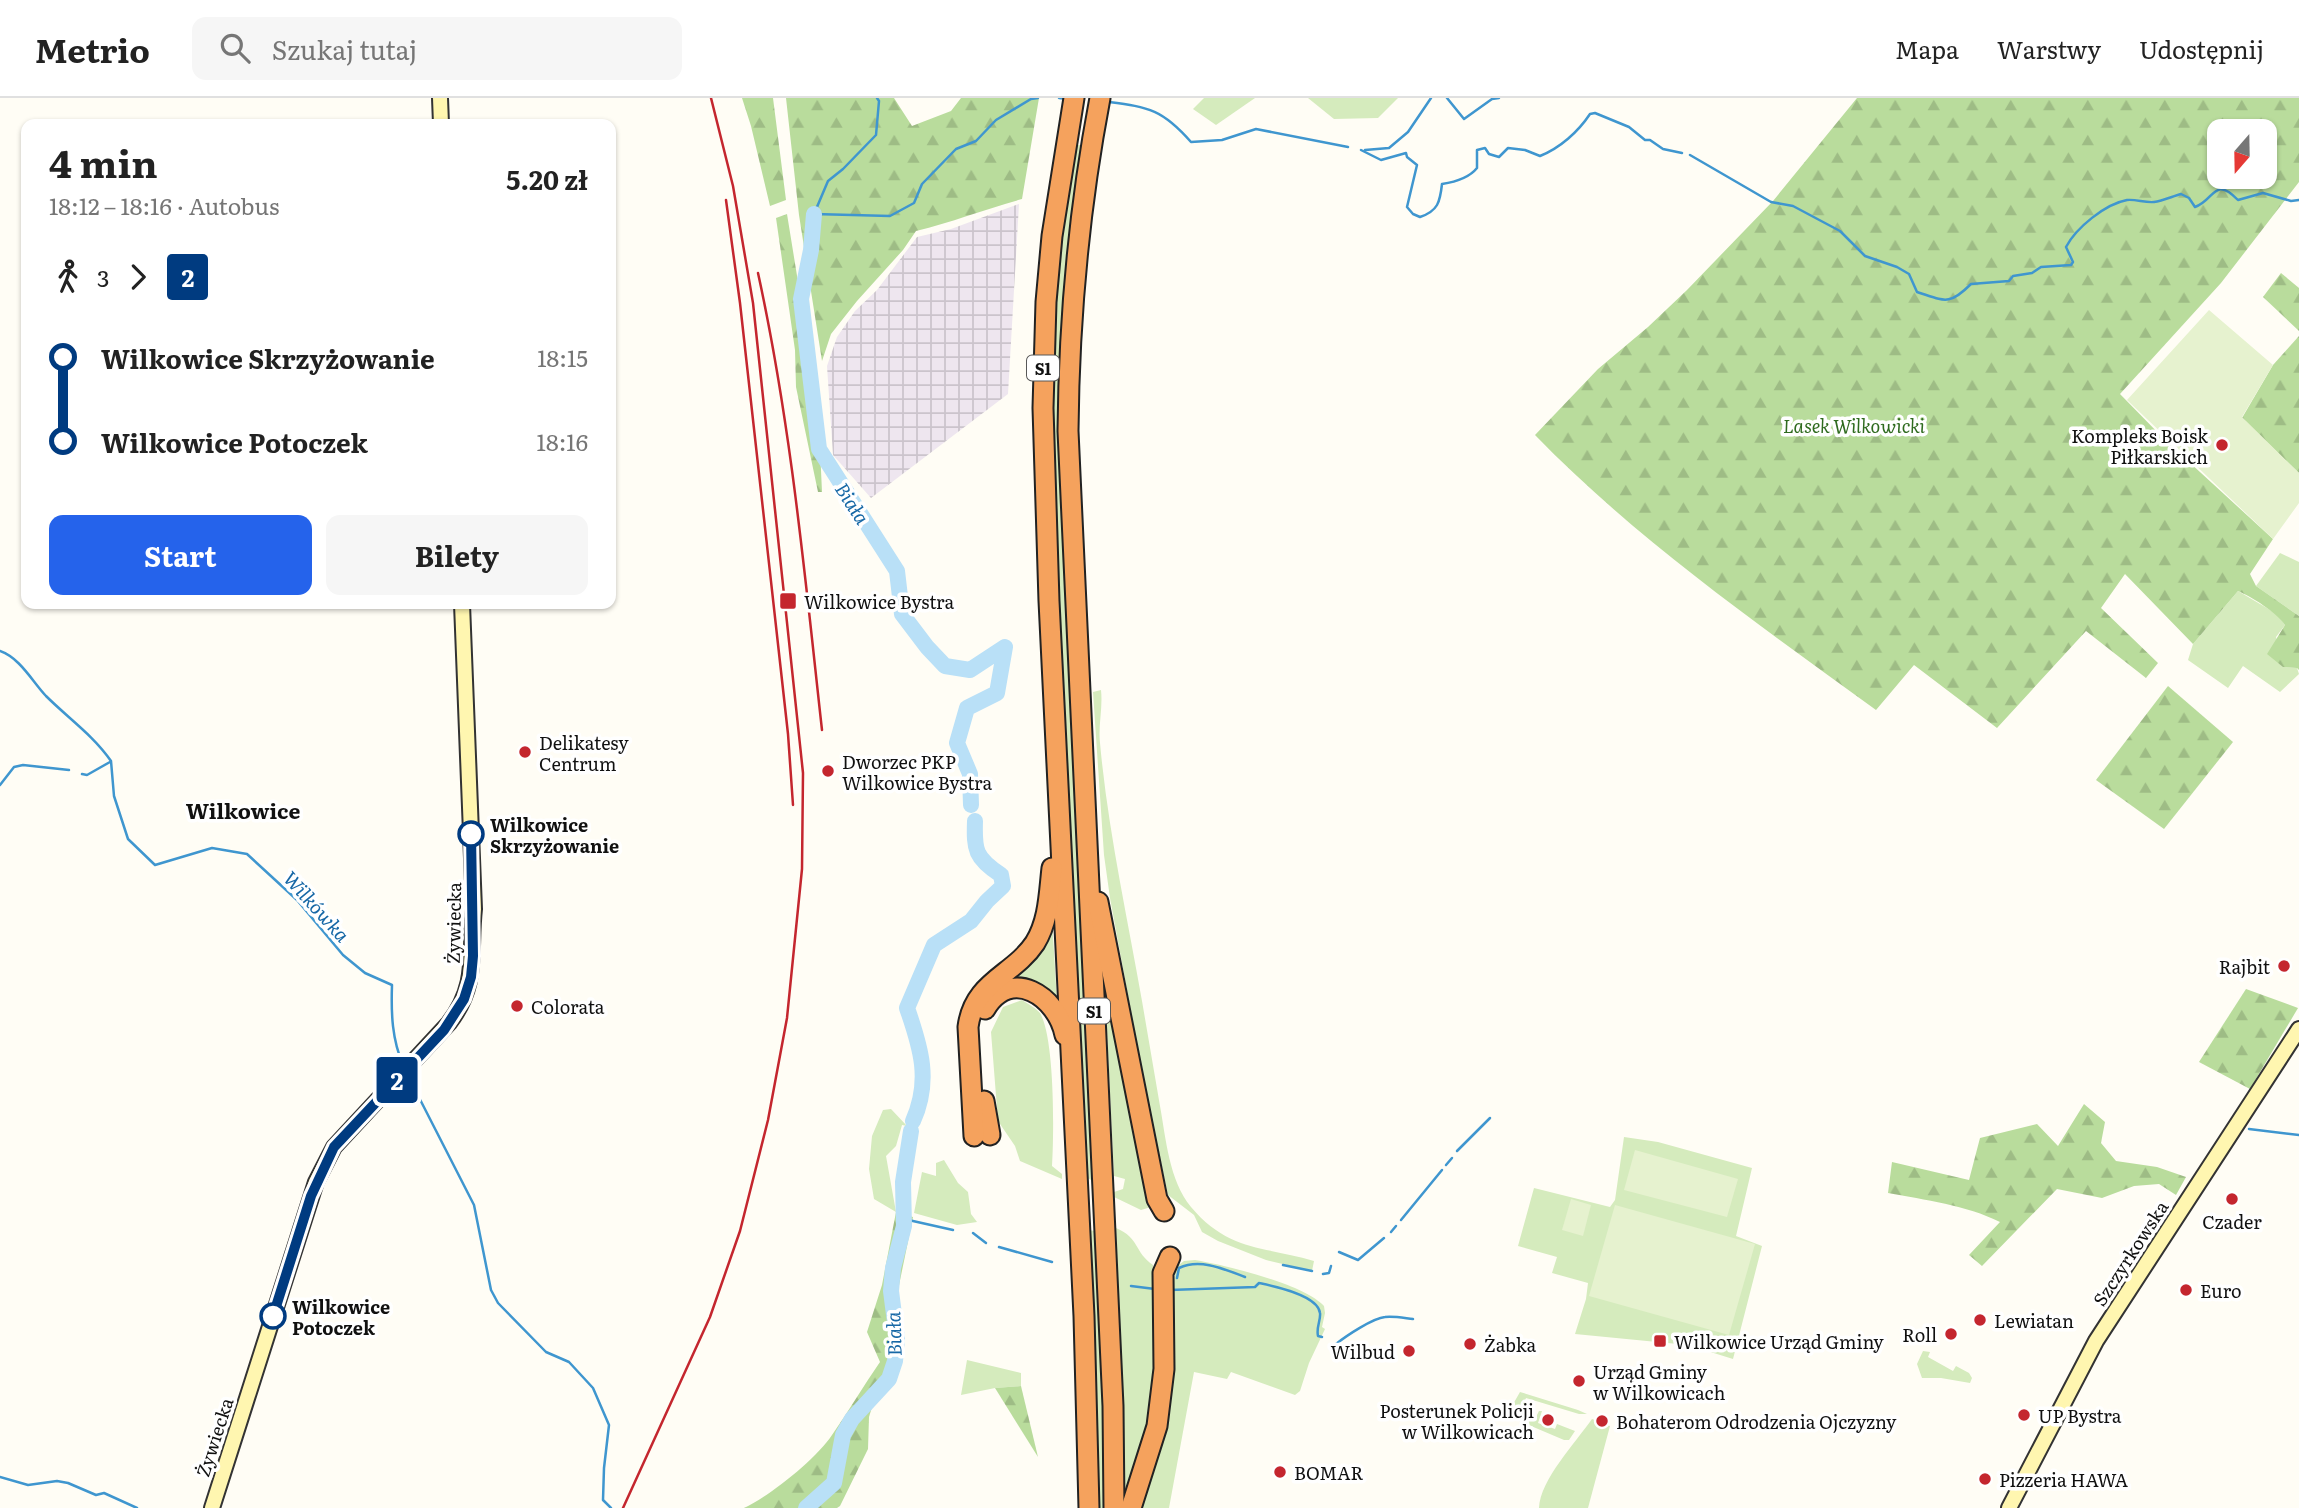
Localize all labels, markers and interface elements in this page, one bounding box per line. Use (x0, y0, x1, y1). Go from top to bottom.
search box (192, 17, 682, 80)
text: Metrio (35, 24, 150, 73)
icon: search (216, 29, 254, 67)
text: Szukaj tutaj (272, 29, 417, 68)
text: Mapa (1895, 31, 1959, 66)
text: Warstwy (1997, 31, 2101, 66)
text: Udostępnij (2139, 31, 2264, 66)
north arrow (2207, 119, 2277, 189)
map controls (2207, 119, 2277, 189)
text: 4 min (49, 133, 158, 190)
text: 5.20 zł (506, 159, 588, 198)
text: 18:12 – 18:16 · Autobus (49, 188, 279, 222)
icon: walk (49, 258, 87, 296)
icon: forward (119, 258, 157, 296)
text: 2 (181, 259, 194, 294)
text: 3 (97, 260, 109, 294)
text: Wilkowice Skrzyżowanie (101, 338, 435, 377)
text: 18:15 (537, 340, 588, 374)
road number: S1 (1027, 356, 1059, 380)
park label: Lasek Wilkowicki (1783, 412, 1926, 439)
text: Wilkowice Potoczek (101, 422, 368, 461)
place label: Kompleks Boisk Piłkarskich (2071, 422, 2209, 470)
text: 18:16 (537, 424, 588, 458)
marker: Kompleks Boisk Piłkarskich (2214, 437, 2230, 453)
water label: Biała (829, 477, 877, 530)
button: Start (49, 515, 312, 595)
button: Bilety (326, 515, 588, 595)
place label: Wilkowice Bystra (804, 588, 955, 615)
marker: Wilkowice Bystra (778, 591, 798, 611)
place label: Delikatesy Centrum (539, 729, 629, 777)
marker: Delikatesy Centrum (517, 744, 533, 760)
place label: Dworzec PKP Wilkowice Bystra (842, 748, 993, 796)
marker: Dworzec PKP Wilkowice Bystra (820, 763, 836, 779)
district label: Wilkowice (186, 794, 300, 825)
place label: Wilkowice Skrzyżowanie (490, 811, 619, 859)
marker: Wilkowice Skrzyżowanie (458, 821, 484, 847)
water label: Wilkówka (277, 864, 357, 948)
street label: Żywiecka (439, 882, 467, 964)
place label: Rajbit (2219, 953, 2271, 980)
marker: Rajbit (2276, 958, 2292, 974)
place label: Colorata (531, 993, 605, 1020)
marker: Colorata (509, 998, 525, 1014)
road number: S1 (1078, 998, 1110, 1023)
line badge: 2 (374, 1057, 420, 1103)
text: 2 (391, 1062, 403, 1097)
marker: Czader (2224, 1191, 2240, 1207)
street label: Szczyrkowska (2086, 1195, 2174, 1311)
place label: Czader (2202, 1208, 2262, 1235)
place label: Euro (2200, 1277, 2242, 1304)
marker: Euro (2178, 1282, 2194, 1298)
place label: Wilkowice Potoczek (292, 1293, 390, 1341)
marker: Wilkowice Potoczek (260, 1303, 286, 1329)
place label: Lewiatan (1994, 1307, 2074, 1334)
water label: Biała (878, 1311, 908, 1357)
marker: Lewiatan (1972, 1312, 1988, 1328)
place label: Roll (1902, 1321, 1937, 1348)
marker: Roll (1943, 1326, 1959, 1342)
place label: Wilkowice Urząd Gminy (1674, 1328, 1884, 1355)
place label: Żabka (1484, 1331, 1537, 1358)
marker: Wilkowice Urząd Gminy (1652, 1333, 1668, 1349)
marker: Żabka (1462, 1336, 1478, 1352)
place label: Wilbud (1330, 1338, 1395, 1365)
marker: Wilbud (1401, 1343, 1417, 1359)
place label: Urząd Gminy w Wilkowicach (1593, 1358, 1725, 1406)
marker: Urząd Gminy w Wilkowicach (1571, 1373, 1587, 1389)
street label: Żywiecka (189, 1394, 240, 1480)
place label: Posterunek Policji w Wilkowicach (1380, 1397, 1534, 1445)
place label: UP Bystra (2038, 1402, 2122, 1429)
marker: UP Bystra (2016, 1407, 2032, 1423)
place label: Bohaterom Odrodzenia Ojczyzny (1616, 1408, 1897, 1435)
marker: Posterunek Policji w Wilkowicach (1540, 1412, 1556, 1428)
marker: Bohaterom Odrodzenia Ojczyzny (1594, 1413, 1610, 1429)
place label: BOMAR (1294, 1459, 1364, 1486)
marker: BOMAR (1272, 1464, 1288, 1480)
place label: Pizzeria HAWA (1999, 1466, 2128, 1493)
marker: Pizzeria HAWA (1977, 1471, 1993, 1487)

